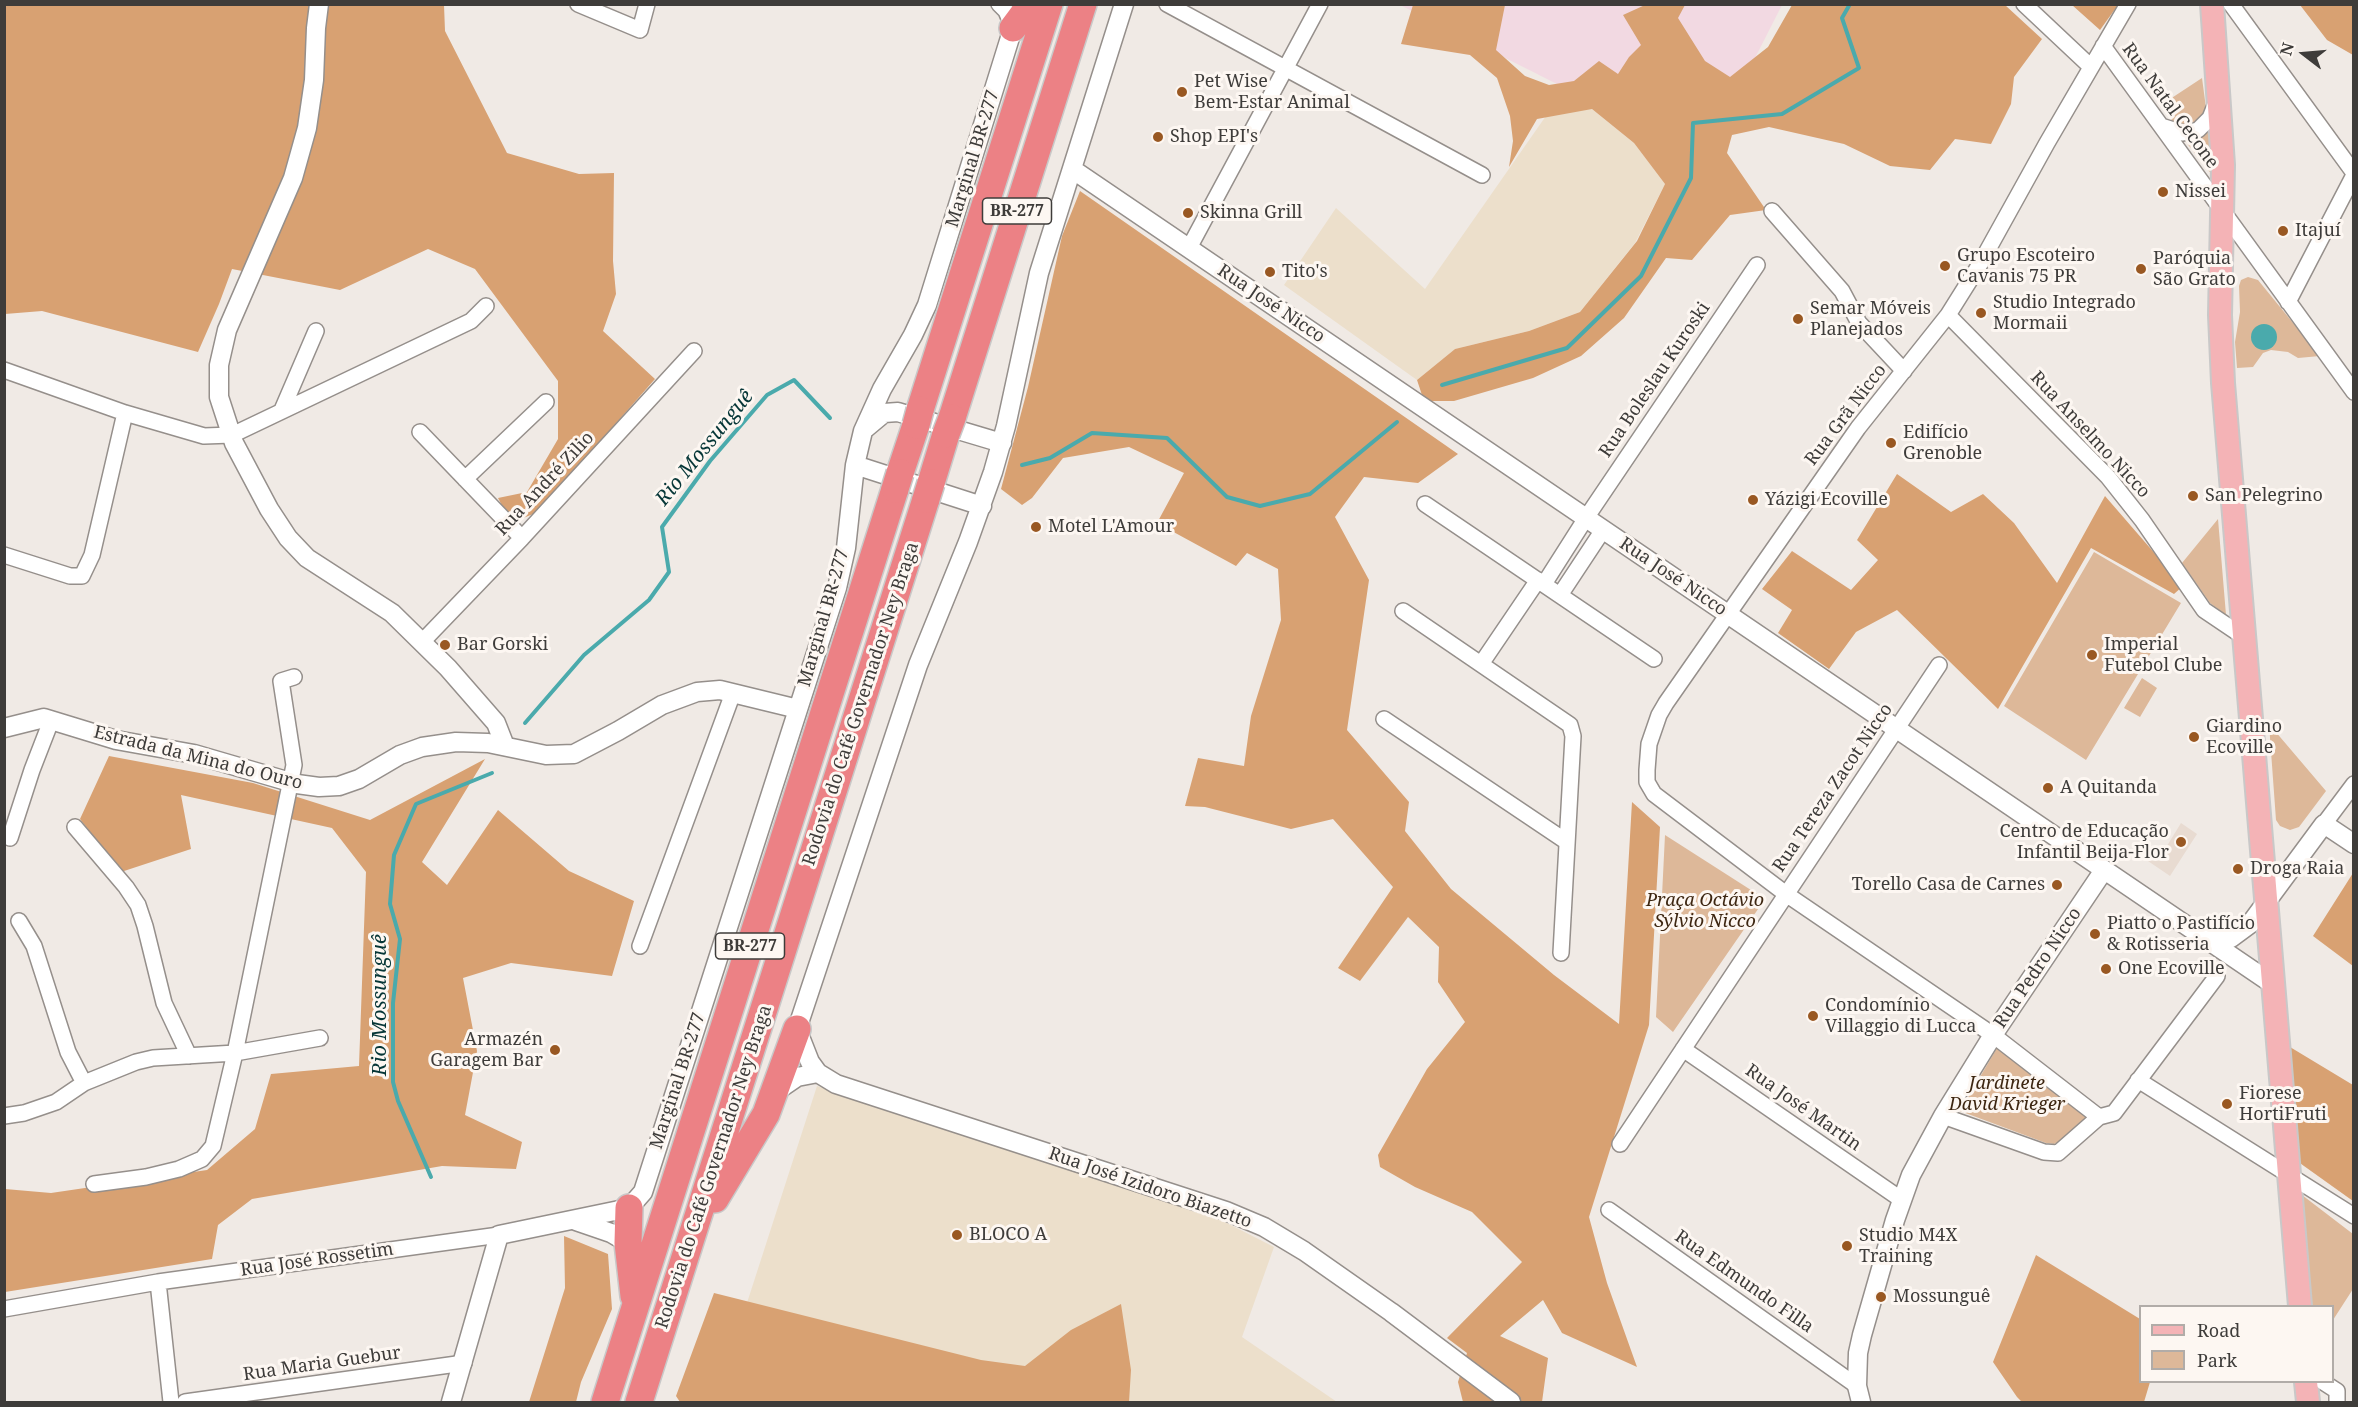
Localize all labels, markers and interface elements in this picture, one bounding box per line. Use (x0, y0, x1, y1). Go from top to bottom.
north arrow (2274, 24, 2334, 84)
street label: Rua Natal Cecone (2117, 39, 2223, 173)
text: N (2274, 40, 2299, 58)
place label: Pet Wise Bem-Estar Animal (1194, 71, 1350, 113)
marker: Pet Wise Bem-Estar Animal (1175, 85, 1189, 99)
street label: Marginal BR-277 (942, 88, 1004, 230)
place label: Shop EPI's (1170, 126, 1258, 148)
marker: Shop EPI's (1151, 130, 1165, 144)
place label: Nissei (2175, 181, 2226, 203)
marker: Nissei (2156, 185, 2170, 199)
road number: BR-277 (982, 198, 1052, 224)
place label: Skinna Grill (1200, 202, 1302, 224)
marker: Skinna Grill (1181, 206, 1195, 220)
place label: Itajuí (2295, 220, 2341, 242)
marker: Itajuí (2276, 224, 2290, 238)
place label: Grupo Escoteiro Cavanis 75 PR (1957, 245, 2095, 288)
place label: Paróquia São Grato (2153, 248, 2236, 290)
marker: Grupo Escoteiro Cavanis 75 PR (1938, 259, 1952, 273)
street label: Rua José Nicco (1213, 260, 1329, 348)
place label: Tito's (1282, 261, 1328, 283)
marker: Paróquia São Grato (2134, 262, 2148, 276)
marker: Tito's (1263, 265, 1277, 279)
place label: Studio Integrado Mormaii (1993, 292, 2136, 334)
street label: Rua Boleslau Kuroski (1595, 298, 1715, 462)
place label: Semar Móveis Planejados (1810, 298, 1931, 340)
marker: Studio Integrado Mormaii (1974, 306, 1988, 320)
marker: Semar Móveis Planejados (1791, 312, 1805, 326)
street label: Rua Grã Nicco (1801, 360, 1891, 470)
street label: Rua Anselmo Nicco (2026, 367, 2154, 503)
water label: Rio Mossunguê (651, 385, 759, 511)
place label: Edifício Grenoble (1903, 422, 1982, 464)
street label: Rua André Zilio (491, 428, 599, 540)
marker: Edifício Grenoble (1884, 436, 1898, 450)
place label: San Pelegrino (2205, 485, 2323, 507)
place label: Yázigi Ecoville (1765, 489, 1888, 511)
marker: San Pelegrino (2186, 489, 2200, 503)
marker: Yázigi Ecoville (1746, 493, 1760, 507)
place label: Motel L'Amour (1048, 516, 1174, 538)
marker: Motel L'Amour (1029, 520, 1043, 534)
street label: Rua José Nicco (1615, 533, 1731, 621)
street label: Rodovia do Café Governador Ney Braga (798, 539, 924, 869)
street label: Marginal BR-277 (794, 547, 854, 689)
place label: Bar Gorski (457, 634, 548, 656)
place label: Imperial Futebol Clube (2104, 634, 2222, 676)
marker: Bar Gorski (438, 638, 452, 652)
marker: Imperial Futebol Clube (2085, 648, 2099, 662)
street label: Rua Tereza Zacot Nicco (1769, 700, 1897, 876)
place label: Giardino Ecoville (2206, 716, 2282, 758)
street label: Estrada da Mina do Ouro (91, 722, 305, 794)
marker: Giardino Ecoville (2187, 730, 2201, 744)
place label: A Quitanda (2060, 777, 2157, 799)
marker: A Quitanda (2041, 781, 2055, 795)
place label: Centro de Educação Infantil Beija-Flor (1999, 821, 2169, 864)
marker: Centro de Educação Infantil Beija-Flor (2174, 835, 2188, 849)
place label: Droga Raia (2250, 858, 2344, 880)
marker: Droga Raia (2231, 862, 2245, 876)
place label: Torello Casa de Carnes (1852, 874, 2045, 896)
marker: Torello Casa de Carnes (2050, 878, 2064, 892)
park label: Praça Octávio Sýlvio Nicco (1646, 890, 1764, 932)
street label: Rua Pedro Nicco (1990, 904, 2086, 1032)
place label: Piatto o Pastifício & Rotisseria (2107, 913, 2255, 956)
marker: Piatto o Pastifício & Rotisseria (2088, 927, 2102, 941)
road number: BR-277 (716, 933, 784, 959)
water label: Rio Mossunguê (368, 934, 392, 1076)
place label: One Ecoville (2118, 958, 2225, 980)
marker: One Ecoville (2099, 962, 2113, 976)
place label: Condomínio Villaggio di Lucca (1825, 995, 1976, 1038)
street label: Rodovia do Café Governador Ney Braga (651, 1002, 777, 1332)
marker: Condomínio Villaggio di Lucca (1806, 1009, 1820, 1023)
street label: Marginal BR-277 (646, 1010, 710, 1152)
place label: Armazén Garagem Bar (430, 1029, 543, 1072)
marker: Armazén Garagem Bar (548, 1043, 562, 1057)
street label: Rua José Martin (1741, 1060, 1865, 1156)
park label: Jardinete David Krieger (1949, 1073, 2065, 1116)
place label: Fiorese HortiFruti (2239, 1083, 2327, 1126)
marker: Fiorese HortiFruti (2220, 1097, 2234, 1111)
street label: Rua José Izidoro Biazetto (1046, 1143, 1254, 1233)
place label: BLOCO A (969, 1224, 1047, 1246)
place label: Studio M4X Training (1859, 1225, 1957, 1268)
street label: Rua Edmundo Filla (1671, 1226, 1817, 1338)
marker: BLOCO A (950, 1228, 964, 1242)
street label: Rua José Rossetim (239, 1239, 395, 1281)
marker: Studio M4X Training (1840, 1239, 1854, 1253)
place label: Mossunguê (1893, 1286, 1990, 1308)
marker: Mossunguê (1874, 1290, 1888, 1304)
legend (2139, 1305, 2334, 1383)
text: Road (2197, 1318, 2240, 1342)
street label: Rua Maria Guebur (242, 1342, 402, 1386)
text: Park (2197, 1348, 2237, 1372)

